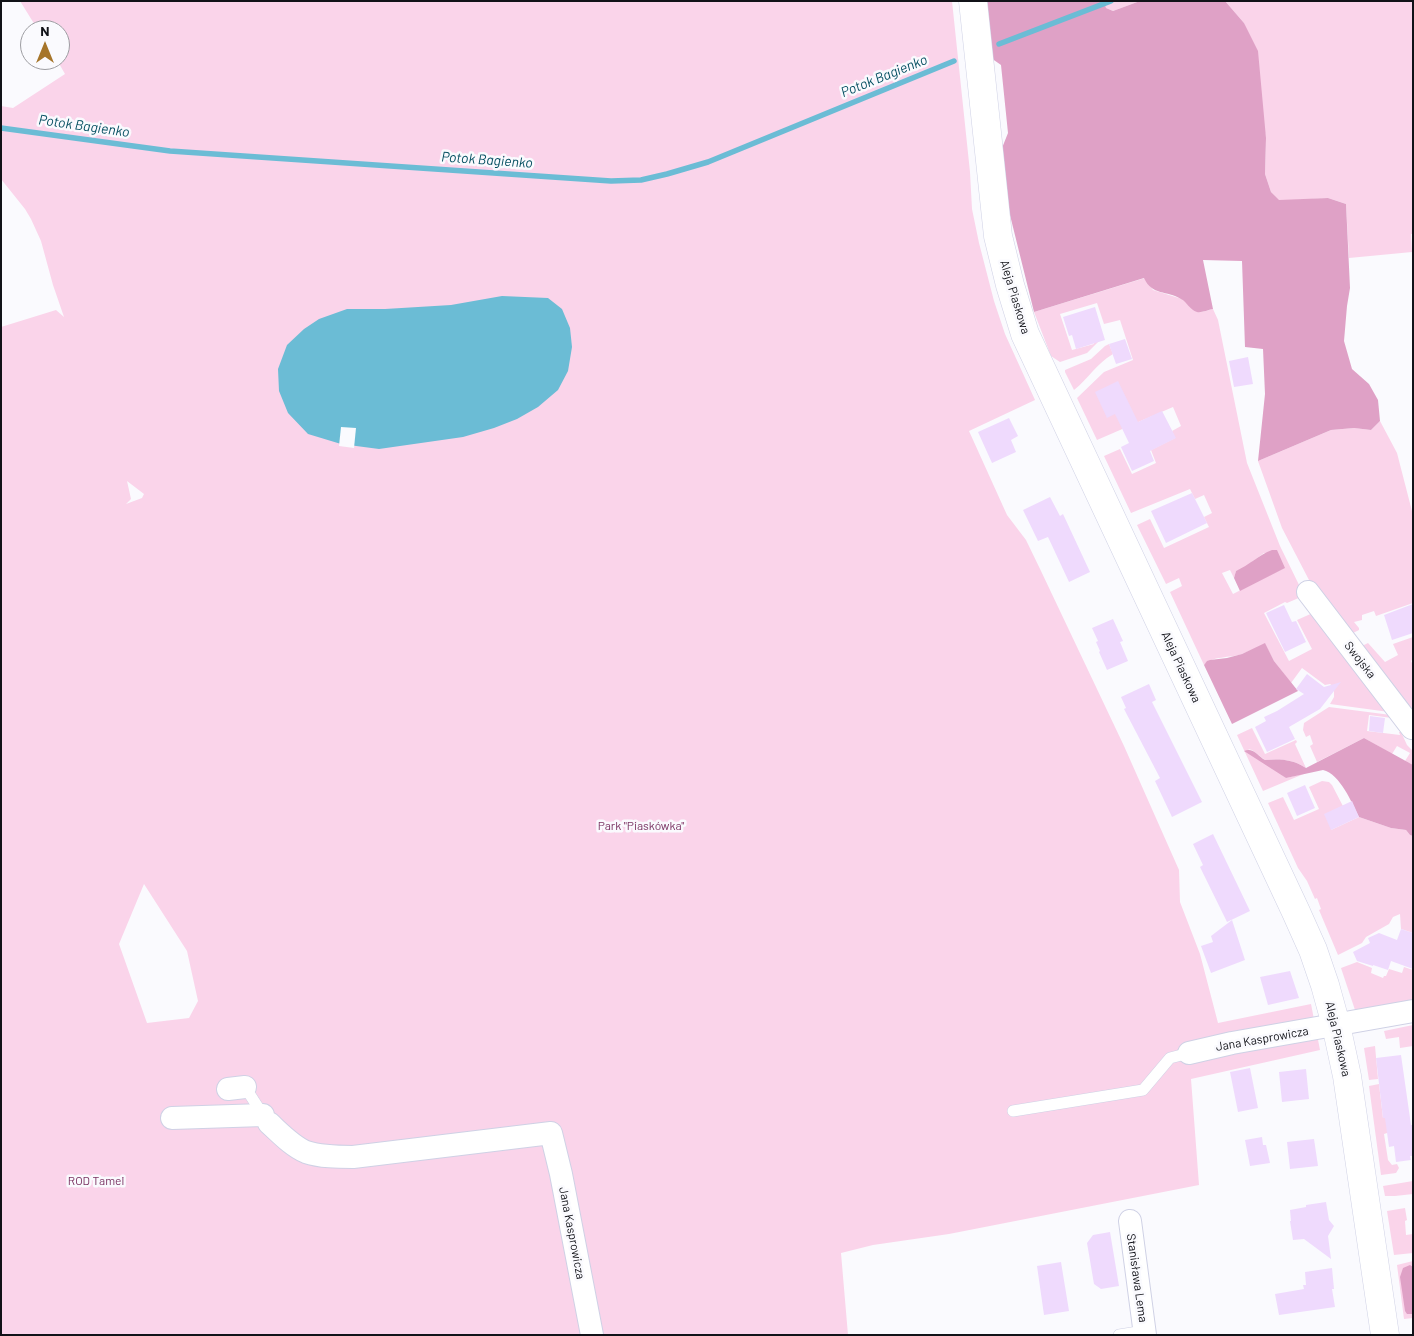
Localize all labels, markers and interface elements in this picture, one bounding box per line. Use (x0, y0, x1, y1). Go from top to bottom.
north arrow (20, 20, 70, 70)
text: N (40, 22, 50, 39)
water label: Potok Bagienko (838, 51, 930, 101)
water label: Potok Bagienko (37, 111, 131, 141)
water label: Potok Bagienko (441, 148, 533, 172)
street label: Aleja Piaskowa (997, 258, 1033, 336)
street label: Aleja Piaskowa (1158, 629, 1204, 705)
street label: Swojska (1341, 639, 1379, 681)
park label: Park "Piaskówka" (598, 819, 684, 833)
street label: Aleja Piaskowa (1322, 1000, 1354, 1078)
street label: Jana Kasprowicza (1214, 1024, 1310, 1054)
park label: ROD Tamel (68, 1174, 124, 1188)
street label: Jana Kasprowicza (556, 1185, 588, 1281)
street label: Stanisława Lema (1124, 1233, 1150, 1323)

